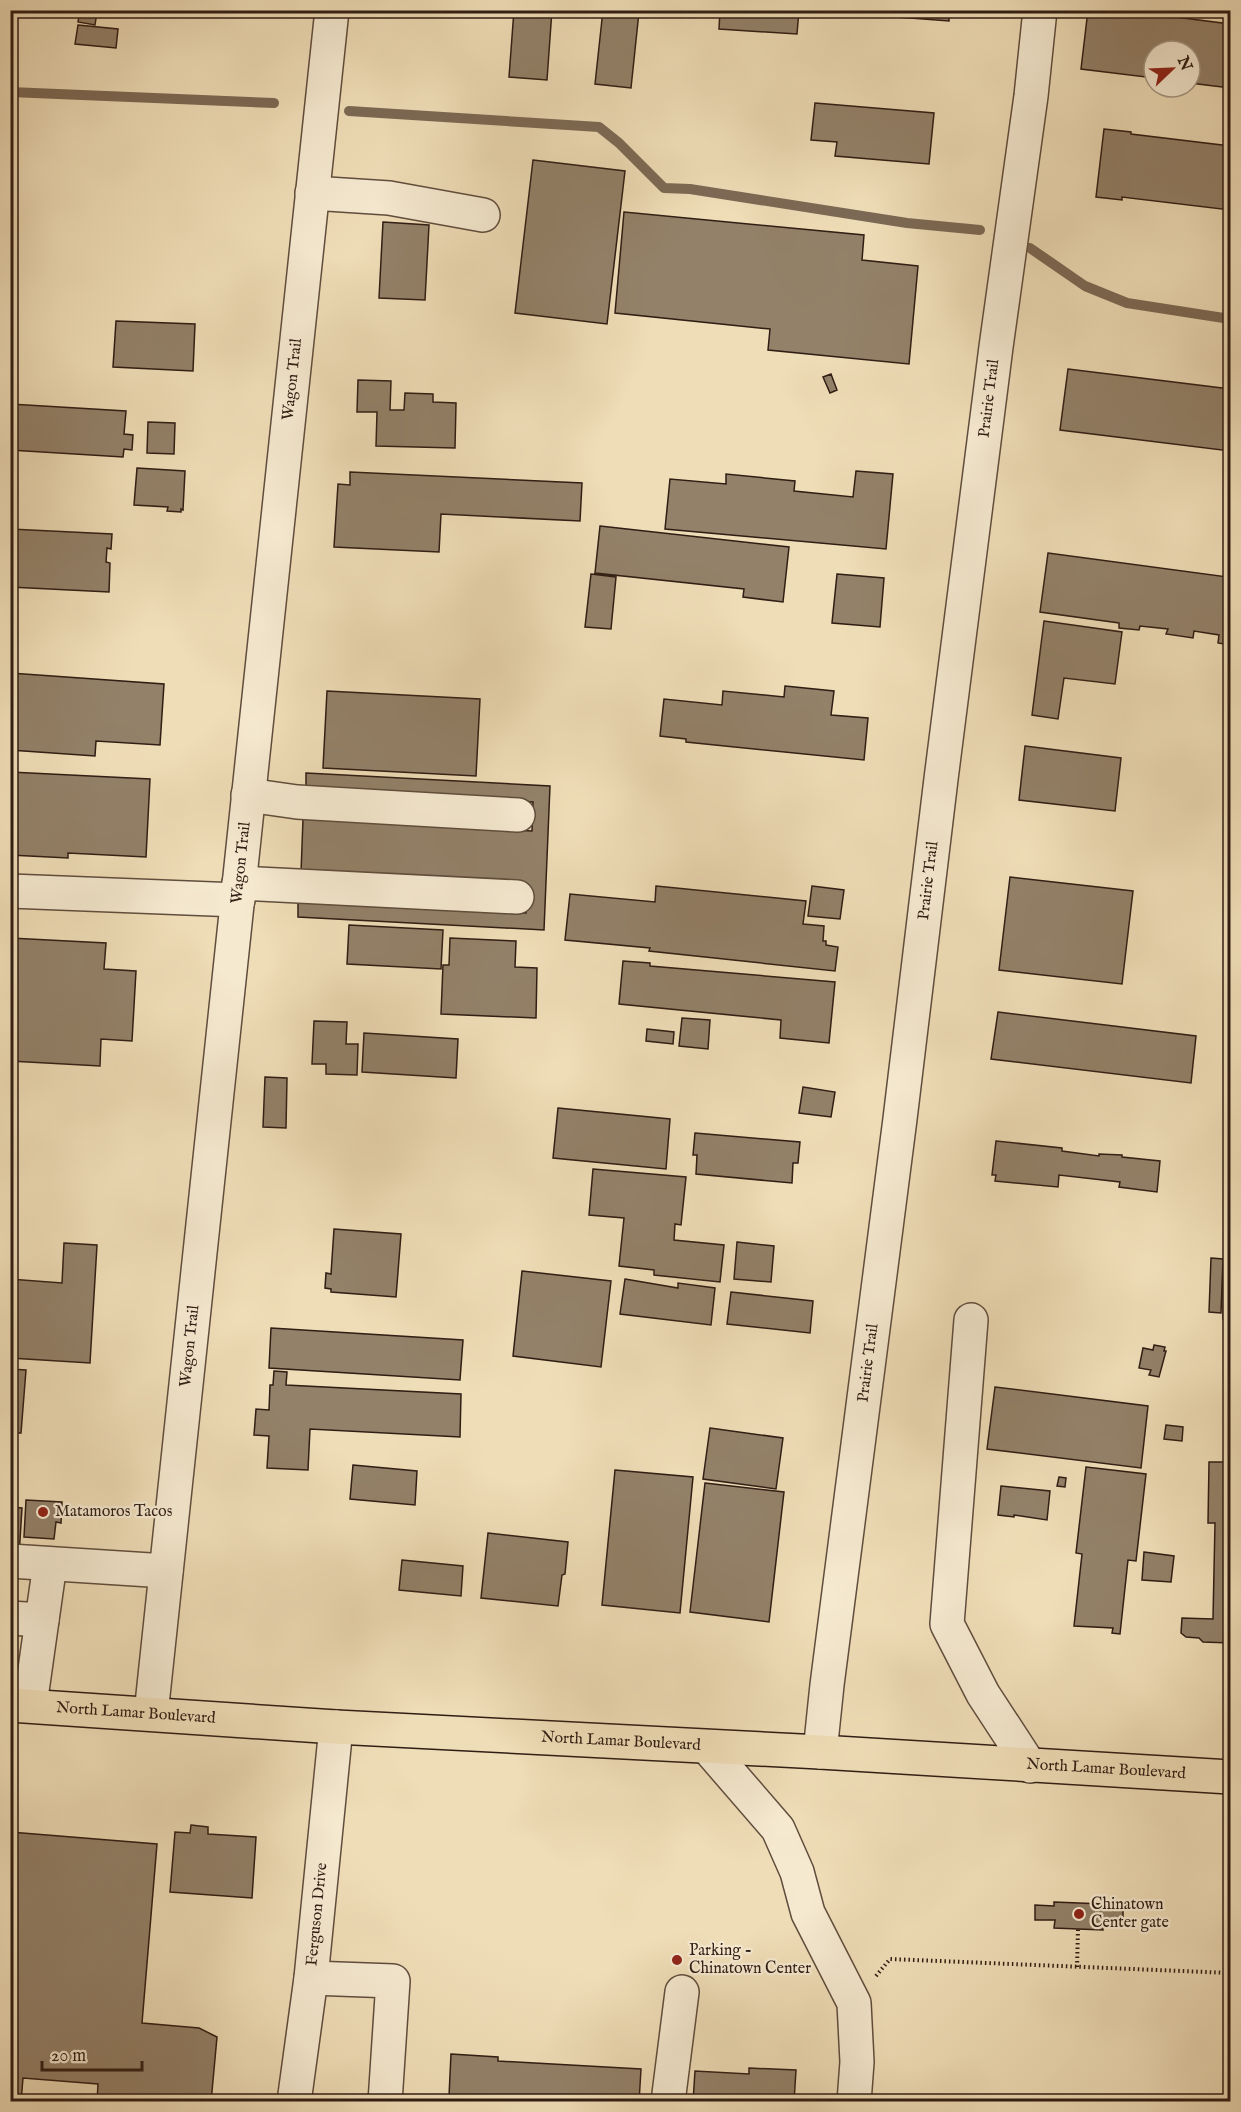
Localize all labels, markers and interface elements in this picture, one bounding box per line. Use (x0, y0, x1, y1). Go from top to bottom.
north arrow (1142, 39, 1202, 99)
text: N (1172, 53, 1196, 74)
street label: Wagon Trail (278, 337, 307, 421)
street label: Prairie Trail (975, 357, 1004, 439)
street label: Wagon Trail (227, 820, 256, 905)
street label: Prairie Trail (914, 840, 943, 921)
street label: Wagon Trail (176, 1303, 204, 1388)
street label: Prairie Trail (854, 1322, 884, 1404)
place label: Matamoros Tacos (55, 1502, 173, 1522)
marker: Matamoros Tacos (36, 1505, 50, 1519)
street label: North Lamar Boulevard (55, 1698, 217, 1729)
street label: North Lamar Boulevard (541, 1728, 702, 1756)
street label: North Lamar Boulevard (1026, 1755, 1187, 1784)
street label: Ferguson Drive (302, 1862, 332, 1967)
place label: Chinatown Center gate (1091, 1895, 1169, 1933)
marker: Chinatown Center gate (1072, 1907, 1086, 1921)
place label: Parking - Chinatown Center (689, 1941, 811, 1979)
marker: Parking - Chinatown Center (670, 1953, 684, 1967)
scale bar (42, 2034, 142, 2072)
text: 20 m (51, 2045, 86, 2068)

